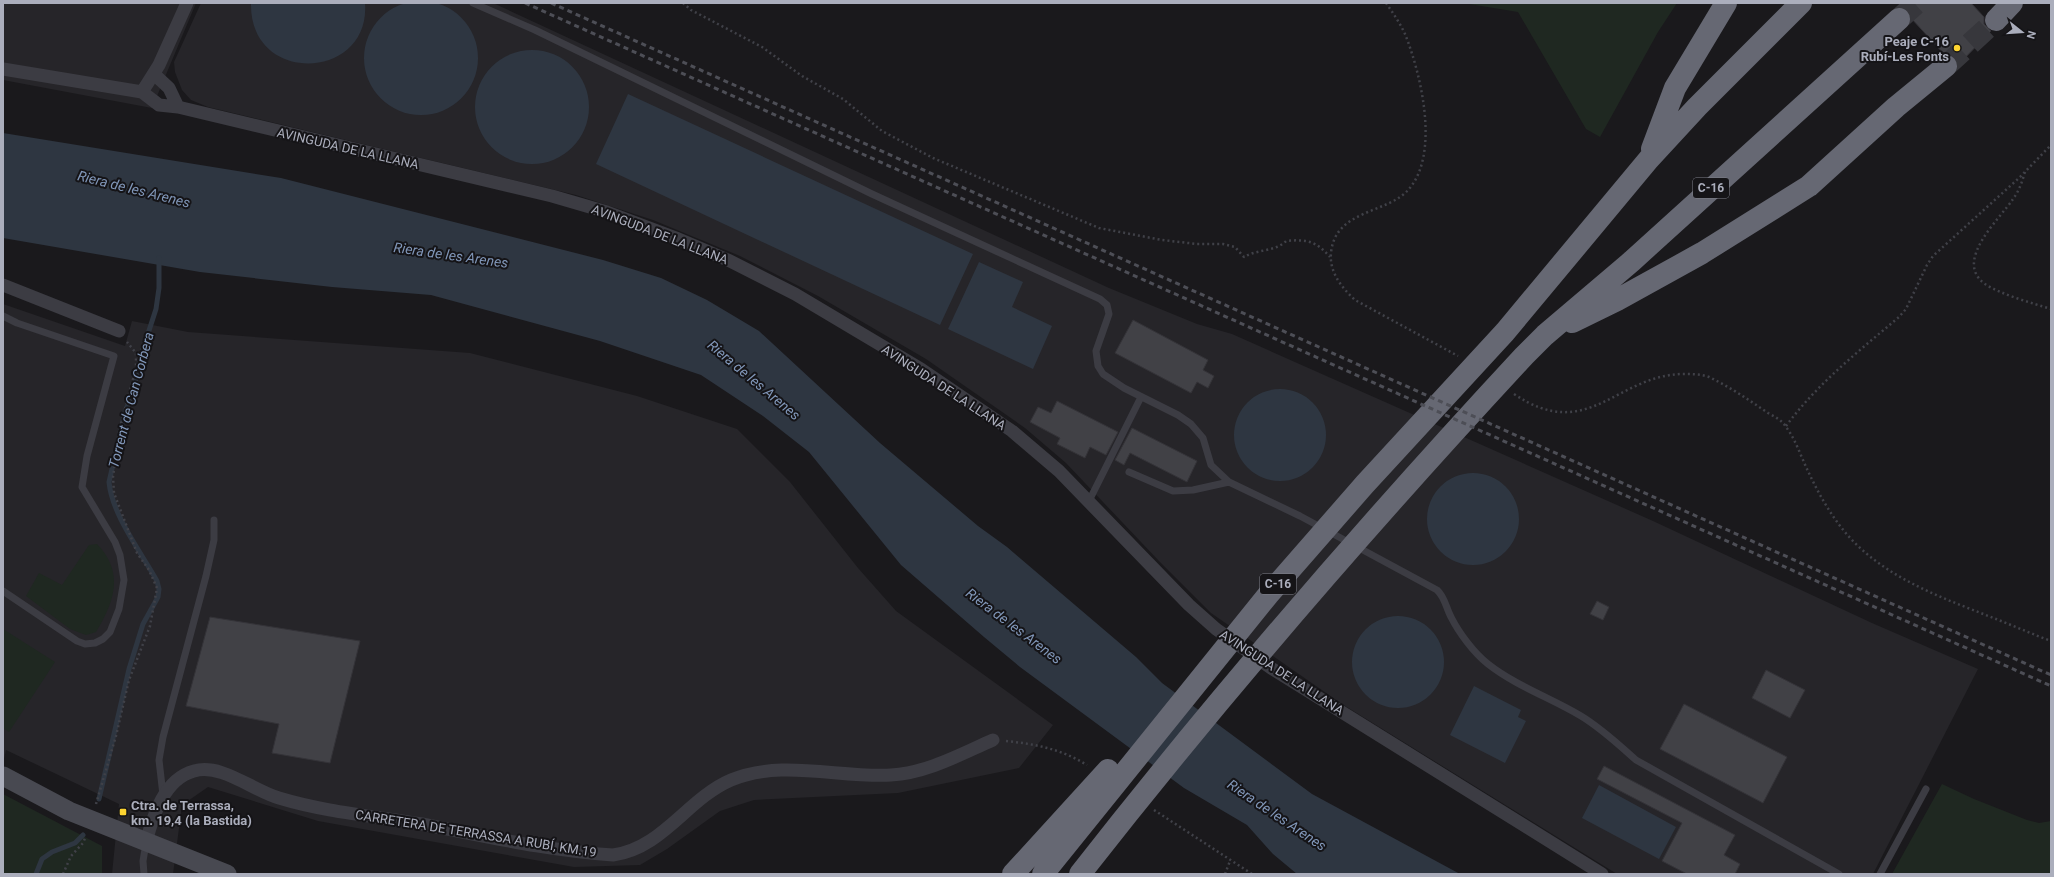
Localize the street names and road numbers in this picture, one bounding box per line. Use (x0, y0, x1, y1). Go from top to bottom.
street label: AVINGUDA DE LA LLANA (276, 125, 421, 172)
road number: C-16 (1693, 178, 1729, 198)
street label: AVINGUDA DE LA LLANA (590, 202, 731, 268)
street label: AVINGUDA DE LA LLANA (879, 342, 1009, 433)
road number: C-16 (1260, 574, 1296, 594)
street label: AVINGUDA DE LA LLANA (1217, 627, 1347, 718)
street label: CARRETERA DE TERRASSA A RUBÍ, KM.19 (354, 807, 598, 860)

